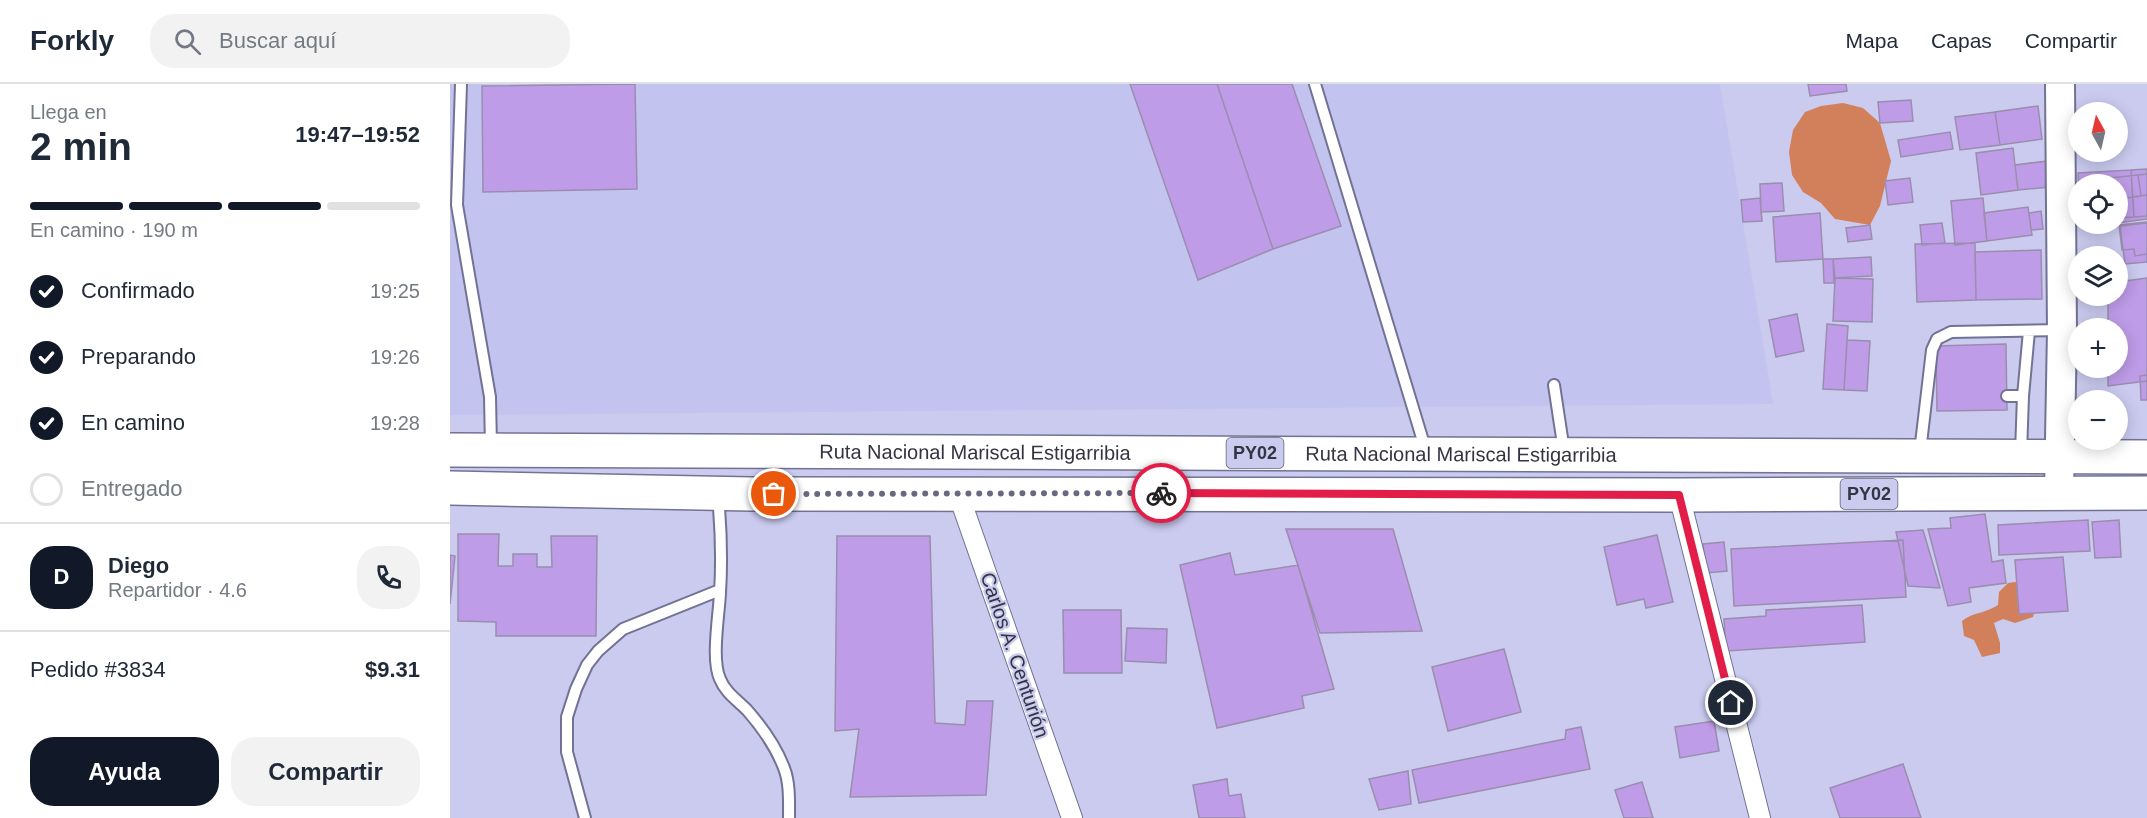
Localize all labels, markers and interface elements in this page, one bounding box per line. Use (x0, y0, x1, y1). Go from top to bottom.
search box (150, 14, 570, 68)
text: Forkly (30, 25, 114, 56)
icon: search (171, 25, 204, 58)
text: Buscar aquí (219, 28, 336, 53)
text: Mapa (1846, 29, 1898, 52)
text: Capas (1931, 29, 1992, 52)
text: Compartir (2025, 29, 2117, 52)
text: Llega en (30, 101, 107, 123)
north arrow (2068, 102, 2128, 162)
map controls (2068, 102, 2128, 450)
text: 19:47–19:52 (295, 122, 420, 147)
text: 2 min (30, 125, 132, 168)
button: locate (2068, 174, 2128, 234)
text: En camino · 190 m (30, 219, 198, 241)
button: layers (2068, 246, 2128, 306)
icon: check (30, 275, 63, 308)
text: Confirmado (81, 278, 195, 303)
text: 19:25 (370, 280, 420, 302)
button: + (2068, 318, 2128, 378)
icon: check (30, 341, 63, 374)
text: Preparando (81, 344, 196, 369)
text: 19:26 (370, 346, 420, 368)
button: − (2068, 390, 2128, 450)
icon: check (30, 407, 63, 440)
text: En camino (81, 410, 185, 435)
text: 19:28 (370, 412, 420, 434)
road number: PY02 (1226, 438, 1284, 468)
street label: Ruta Nacional Mariscal Estigarribia (819, 441, 1132, 464)
street label: Ruta Nacional Mariscal Estigarribia (1305, 443, 1618, 466)
courier (1131, 463, 1191, 523)
pin (748, 468, 799, 519)
text: Entregado (81, 476, 183, 501)
icon: bag (757, 477, 790, 510)
icon: bike (1145, 477, 1178, 510)
road number: PY02 (1840, 479, 1898, 509)
button: phone (357, 546, 420, 609)
text: Diego (108, 553, 169, 578)
text: D (54, 564, 69, 589)
street label: Carlos A. Centurión (976, 569, 1054, 741)
text: Repartidor · 4.6 (108, 579, 247, 601)
text: Pedido #3834 (30, 657, 166, 682)
text: $9.31 (365, 657, 420, 682)
pin (1705, 677, 1756, 728)
icon: home (1714, 686, 1747, 719)
button: Ayuda (30, 737, 219, 806)
button: Compartir (231, 737, 420, 806)

